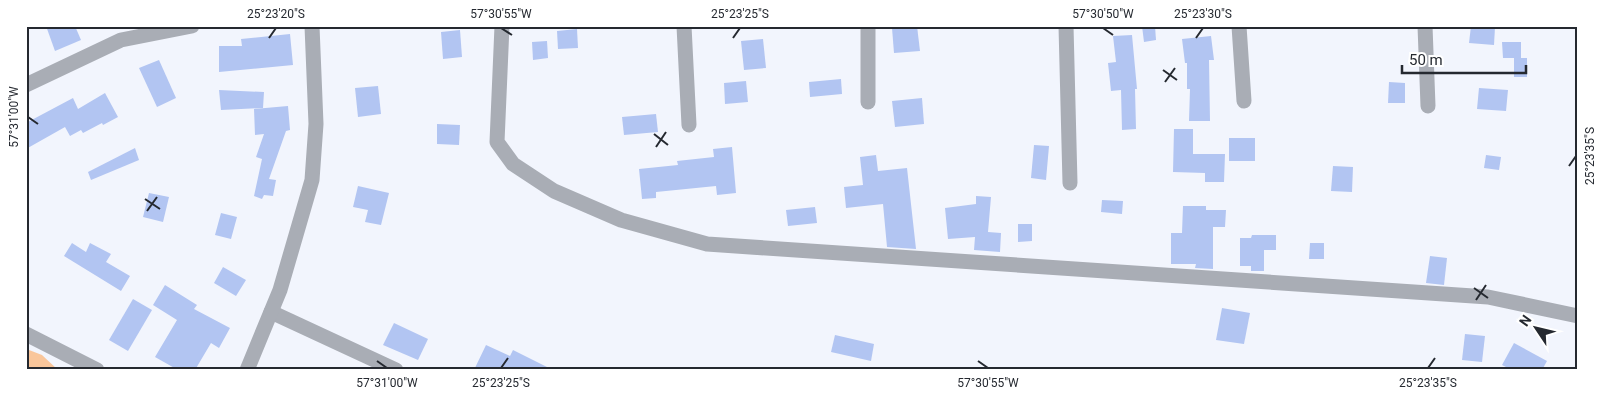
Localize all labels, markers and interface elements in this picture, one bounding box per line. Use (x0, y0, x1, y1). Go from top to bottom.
text: 25°23'20"S (247, 7, 305, 21)
text: 57°30'55"W (470, 7, 532, 21)
text: 25°23'25"S (711, 7, 769, 21)
text: 57°30'50"W (1072, 7, 1134, 21)
text: 25°23'30"S (1174, 7, 1232, 21)
scale bar (1402, 42, 1525, 74)
text: 50 m (1409, 51, 1443, 69)
text: 57°31'00"W (7, 86, 21, 148)
text: 25°23'35"S (1583, 127, 1597, 185)
north arrow (1512, 304, 1562, 354)
text: N (1516, 312, 1535, 329)
text: 57°31'00"W (356, 376, 418, 390)
text: 25°23'25"S (472, 376, 530, 390)
text: 57°30'55"W (957, 376, 1019, 390)
text: 25°23'35"S (1399, 376, 1457, 390)

